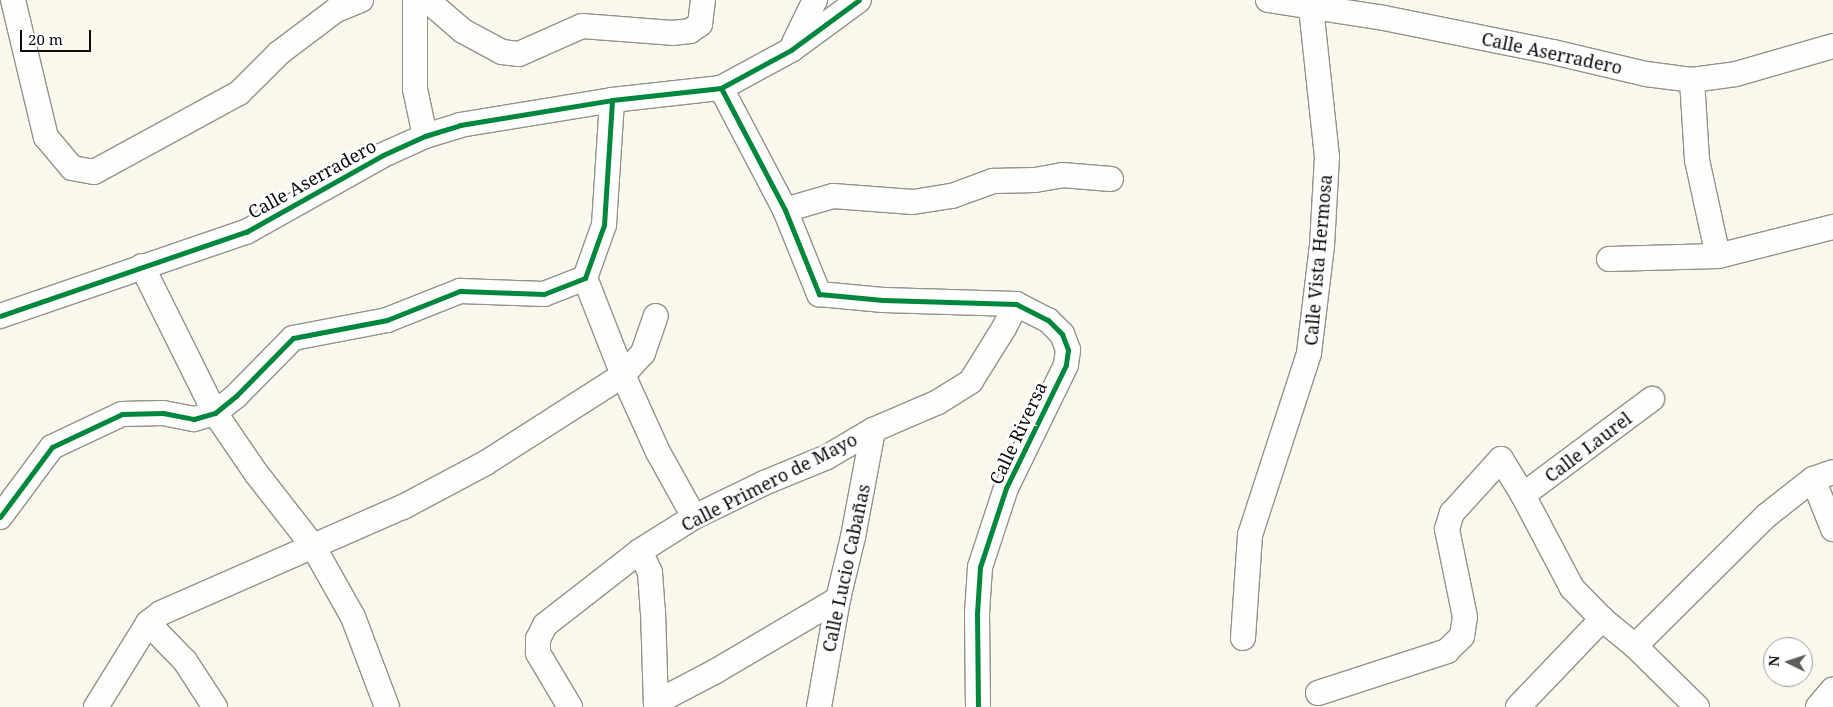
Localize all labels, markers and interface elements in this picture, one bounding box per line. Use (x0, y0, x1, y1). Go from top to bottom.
scale bar (22, 20, 94, 52)
street label: Calle Aserradero (1480, 28, 1624, 78)
text: 20 m (28, 29, 63, 49)
street label: Calle Aserradero (244, 135, 380, 223)
street label: Calle Vista Hermosa (1300, 173, 1336, 347)
street label: Calle Riversa (985, 378, 1051, 488)
street label: Calle Laurel (1540, 407, 1636, 487)
street label: Calle Primero de Mayo (677, 428, 861, 536)
street label: Calle Lucio Cabañas (818, 482, 874, 654)
north arrow (1763, 637, 1813, 687)
text: N (1764, 655, 1783, 667)

